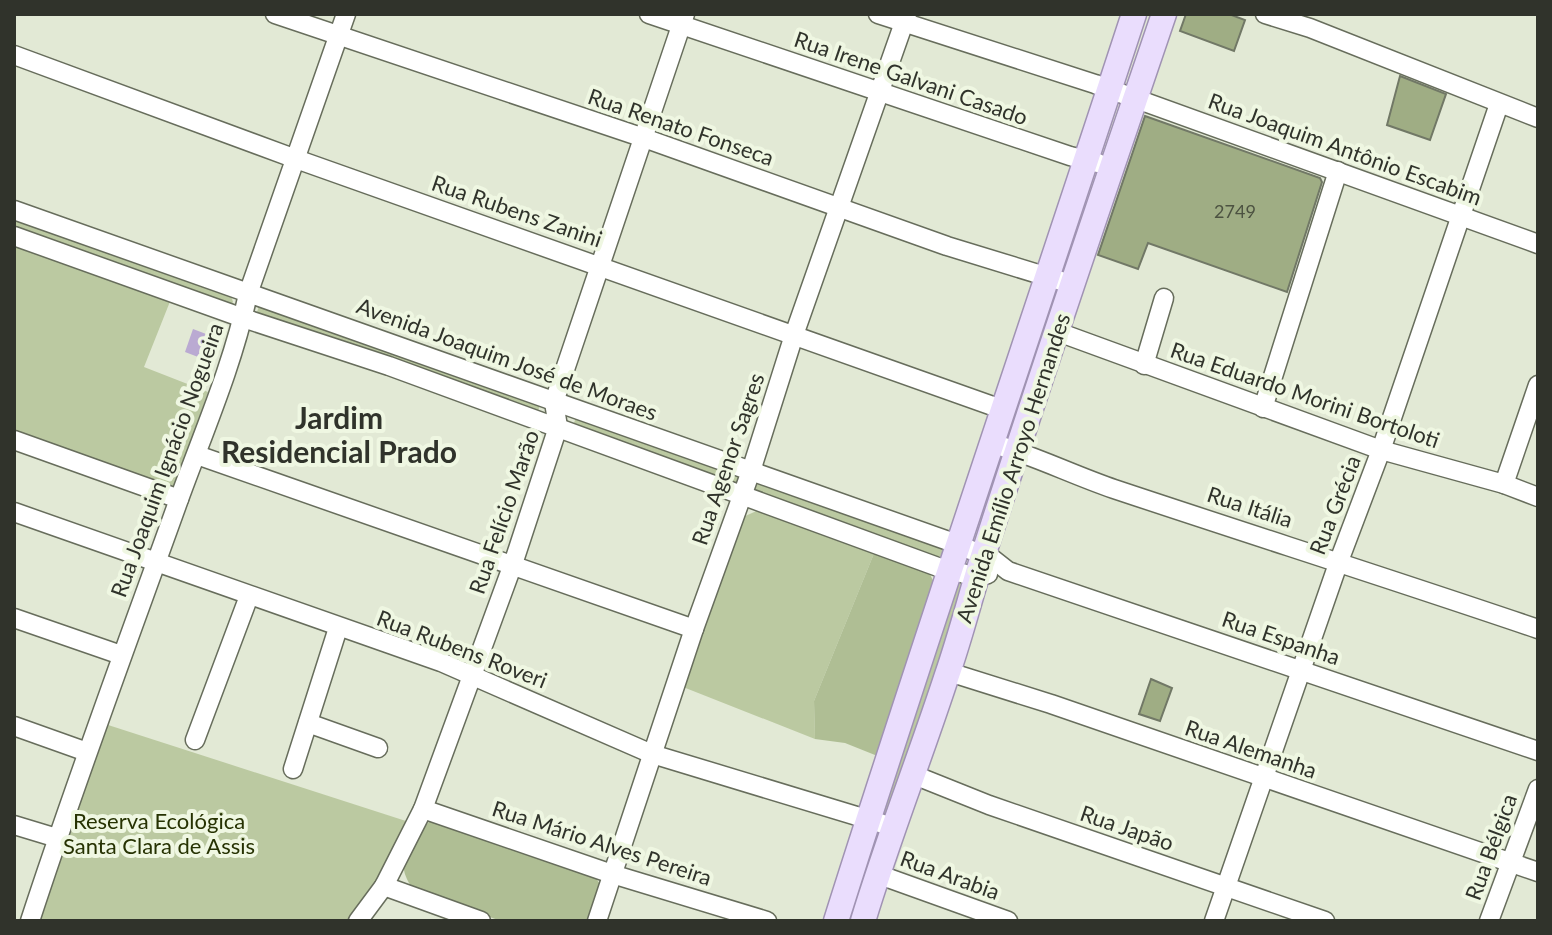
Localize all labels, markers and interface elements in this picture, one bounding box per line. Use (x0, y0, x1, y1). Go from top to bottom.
street label: Rua Irene Galvani Casado (791, 25, 1031, 130)
street label: Rua Renato Fonseca (585, 82, 778, 171)
street label: Rua Joaquim Antônio Escabim (1205, 86, 1485, 211)
street label: Rua Rubens Zanini (428, 169, 606, 252)
house number: 2749 (1214, 200, 1256, 222)
street label: Avenida Joaquim José de Moraes (353, 291, 661, 426)
street label: Avenida Emílio Arroyo Hernandes (950, 310, 1075, 626)
street label: Rua Joaquim Ignácio Nogueira (104, 319, 229, 601)
street label: Rua Eduardo Morini Bortoloti (1167, 336, 1443, 453)
street label: Rua Agenor Sagres (685, 369, 770, 548)
district label: Jardim Residencial Prado (221, 399, 457, 469)
street label: Rua Felício Marão (463, 426, 544, 598)
street label: Rua Grécia (1303, 451, 1366, 558)
street label: Rua Itália (1204, 480, 1296, 533)
street label: Rua Rubens Roveri (373, 604, 551, 693)
street label: Rua Espanha (1219, 605, 1344, 670)
street label: Rua Alemanha (1182, 713, 1321, 784)
street label: Rua Bélgica (1459, 790, 1522, 904)
street label: Rua Mário Alves Pereira (489, 794, 715, 891)
street label: Rua Japão (1077, 799, 1177, 856)
park label: Reserva Ecológica Santa Clara de Assis (63, 807, 255, 859)
street label: Rua Arabia (897, 844, 1003, 905)

